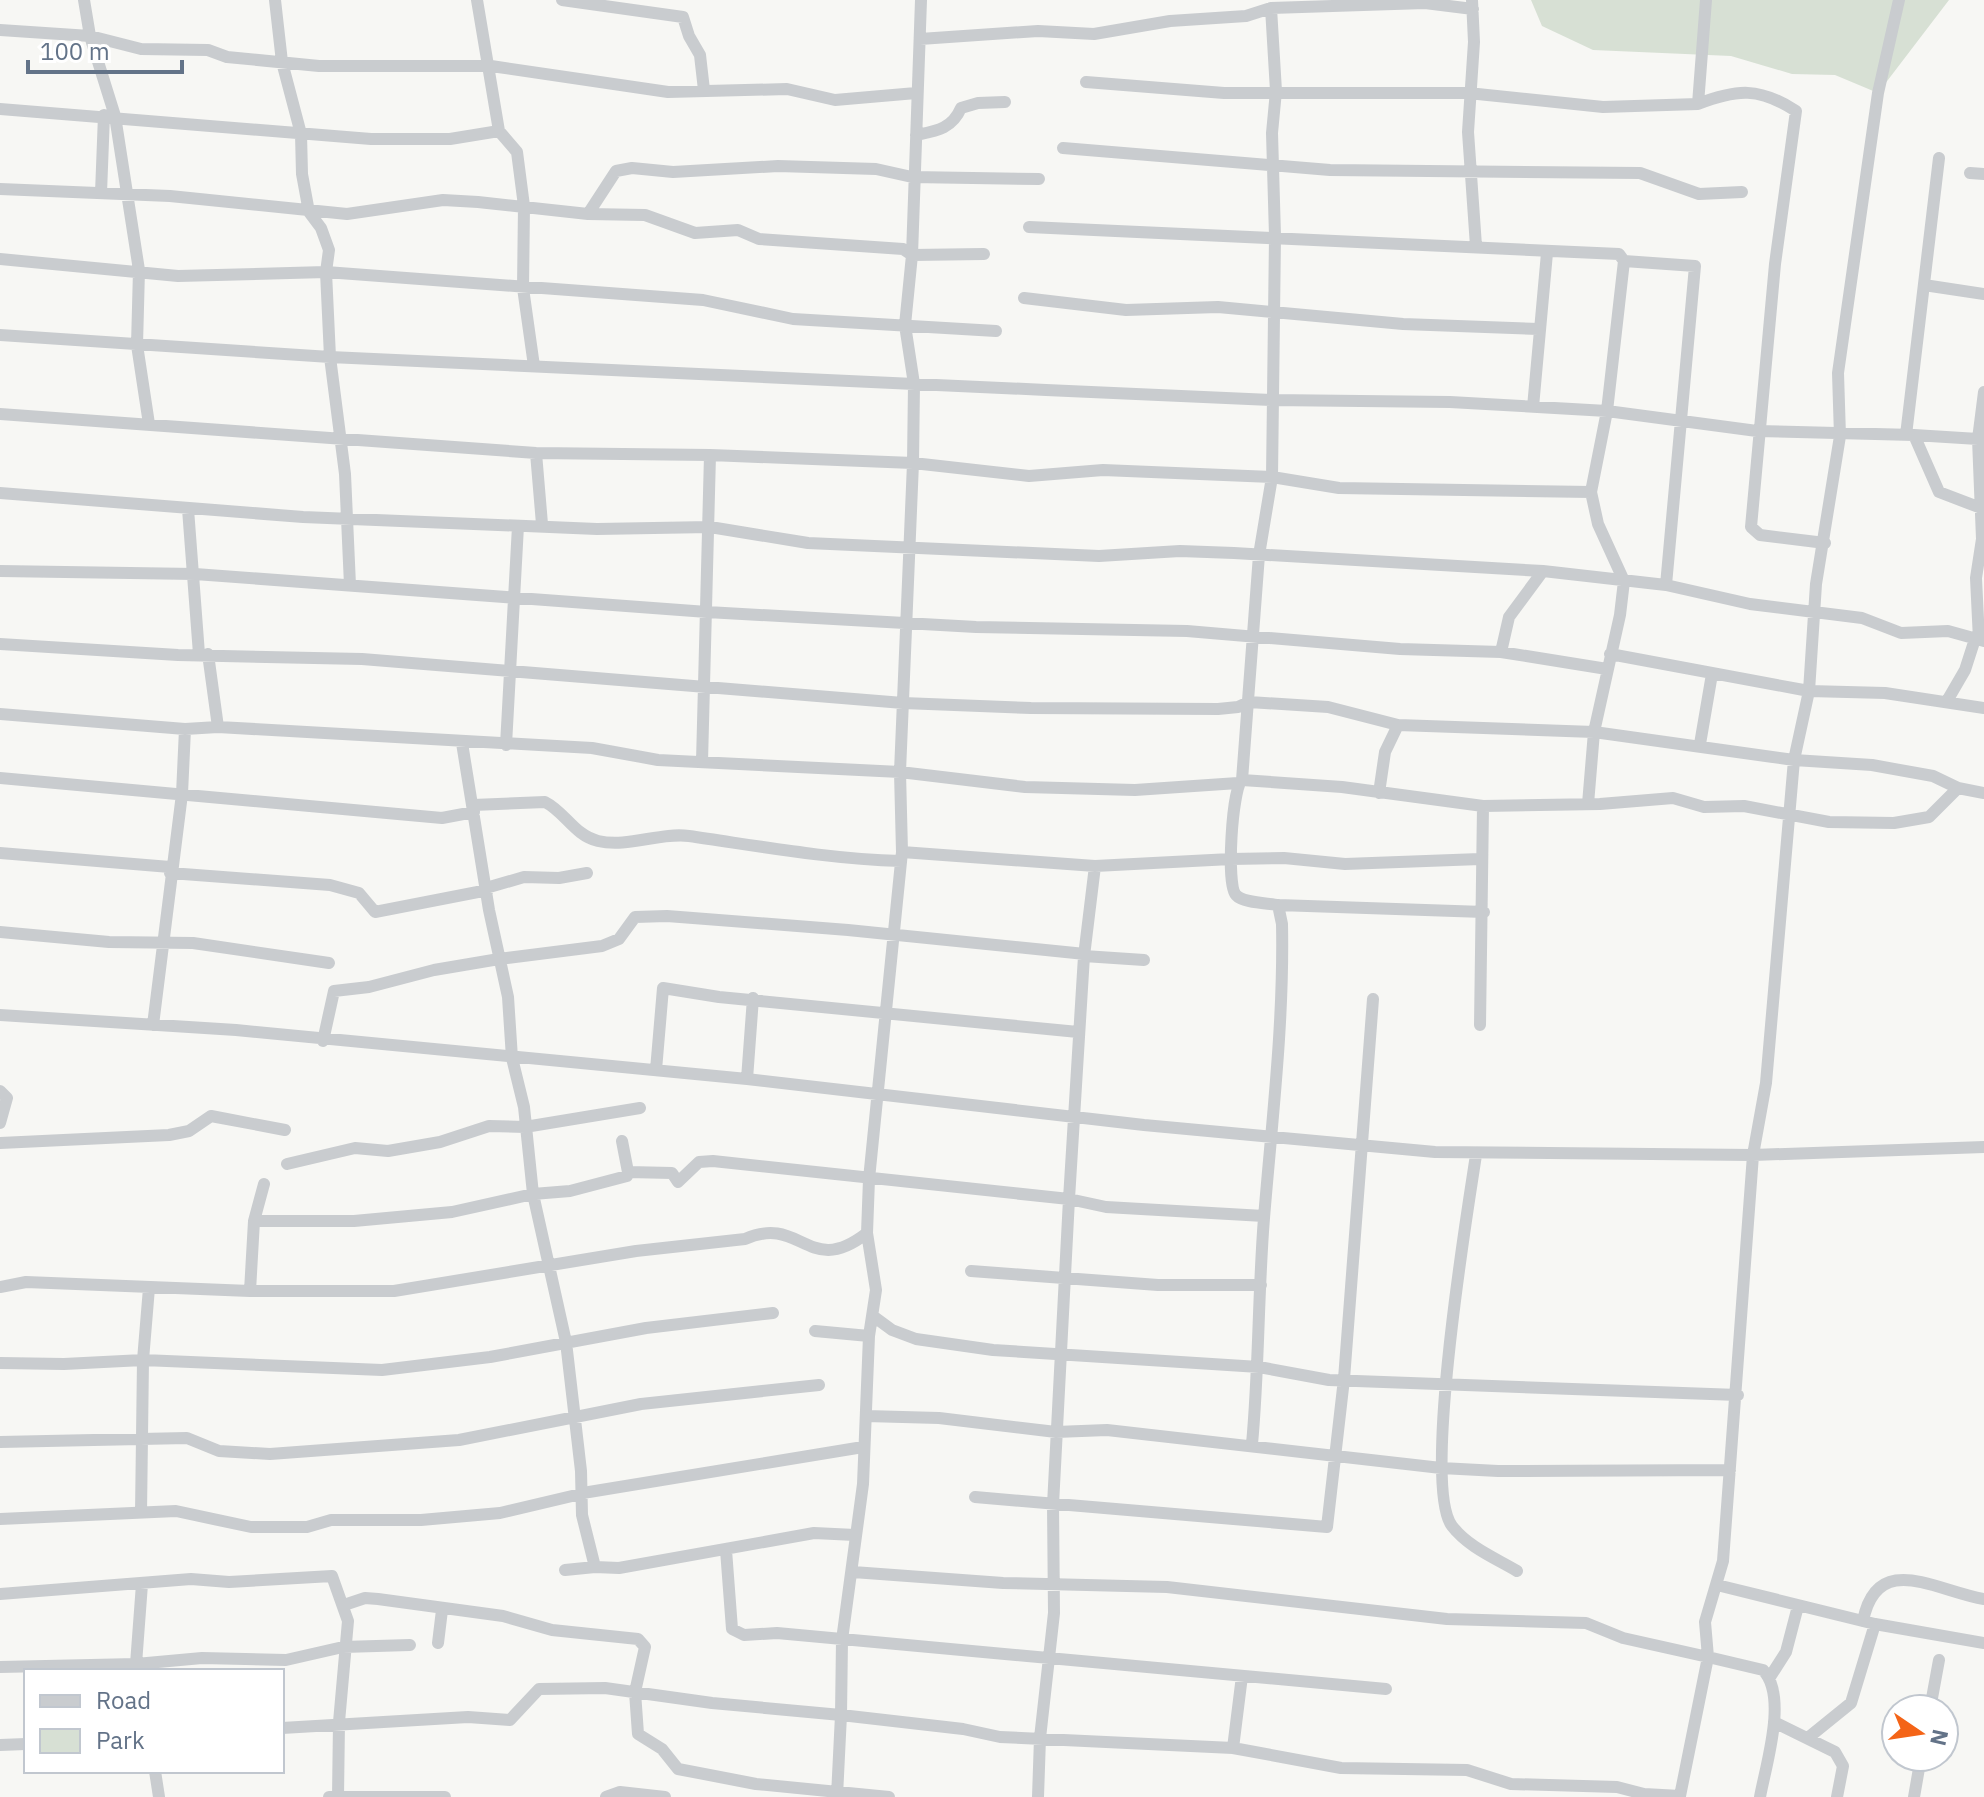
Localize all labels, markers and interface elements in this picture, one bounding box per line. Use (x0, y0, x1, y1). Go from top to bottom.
scale bar (28, 24, 182, 74)
text: 100 m (40, 35, 110, 67)
legend (24, 1669, 284, 1773)
text: Road (96, 1684, 151, 1716)
north arrow (1880, 1693, 1960, 1773)
text: Park (96, 1724, 145, 1756)
text: N (1924, 1727, 1956, 1749)

